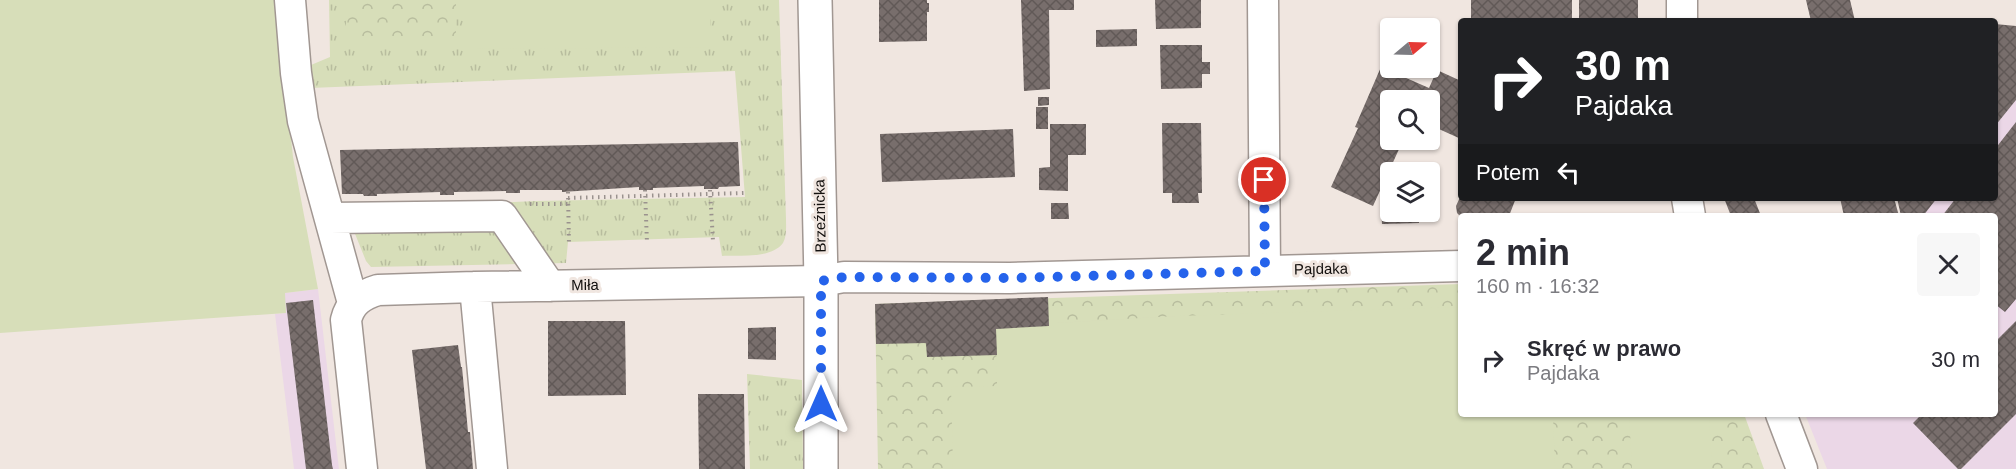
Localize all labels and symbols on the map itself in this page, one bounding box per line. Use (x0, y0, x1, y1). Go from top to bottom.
north arrow (1380, 18, 1440, 78)
pin (1238, 154, 1289, 205)
street label: Brzeźnicka (810, 179, 829, 253)
street label: Pajdaka (1294, 260, 1349, 277)
street label: Miła (571, 276, 600, 293)
position arrow (789, 372, 853, 436)

